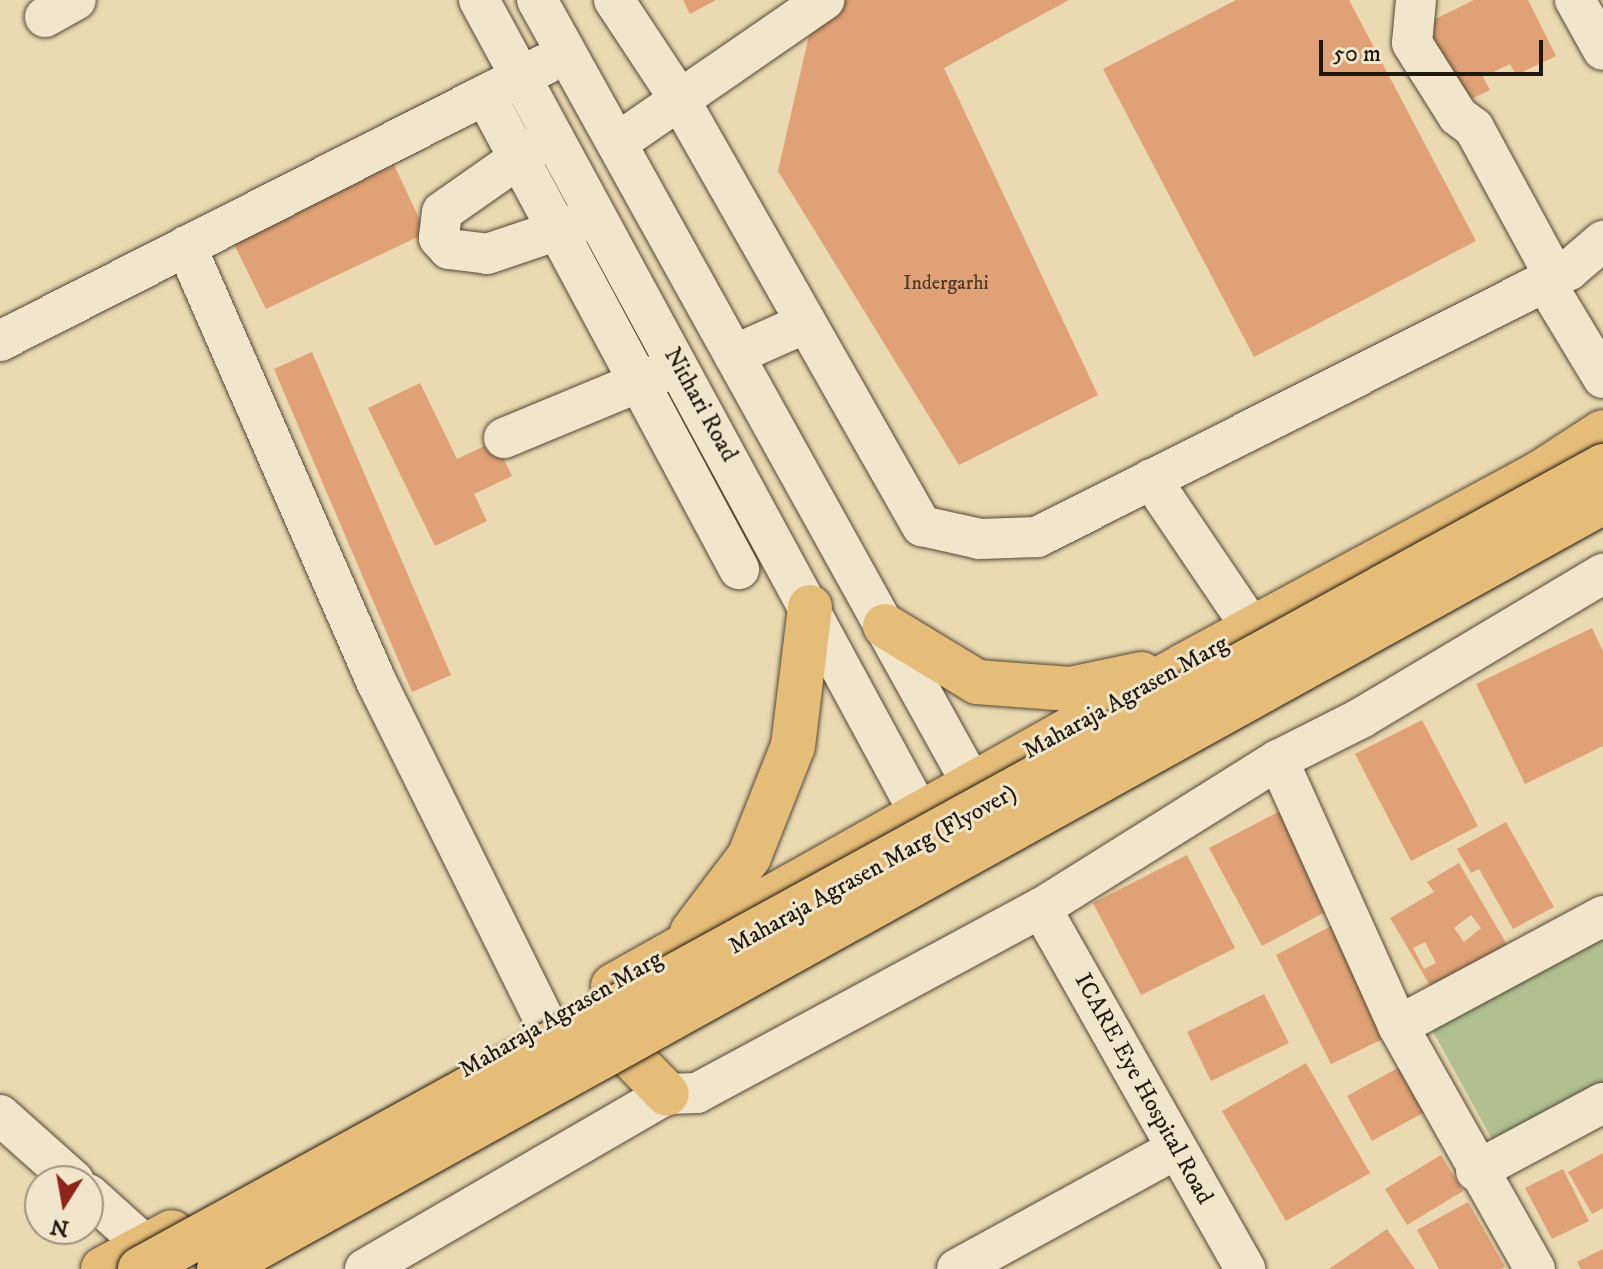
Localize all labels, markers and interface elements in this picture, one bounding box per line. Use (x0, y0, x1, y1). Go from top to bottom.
scale bar (1323, 24, 1547, 74)
text: 50 m (1333, 39, 1381, 69)
house number: Indergarhi (903, 271, 989, 295)
street label: Nithari Road (657, 343, 743, 467)
street label: Maharaja Agrasen Marg (1019, 630, 1233, 766)
street label: Maharaja Agrasen Marg (Flyover) (724, 779, 1022, 961)
street label: Maharaja Agrasen Marg (454, 945, 668, 1085)
street label: ICARE Eye Hospital Road (1068, 969, 1218, 1209)
north arrow (24, 1165, 104, 1245)
text: N (48, 1212, 71, 1242)

